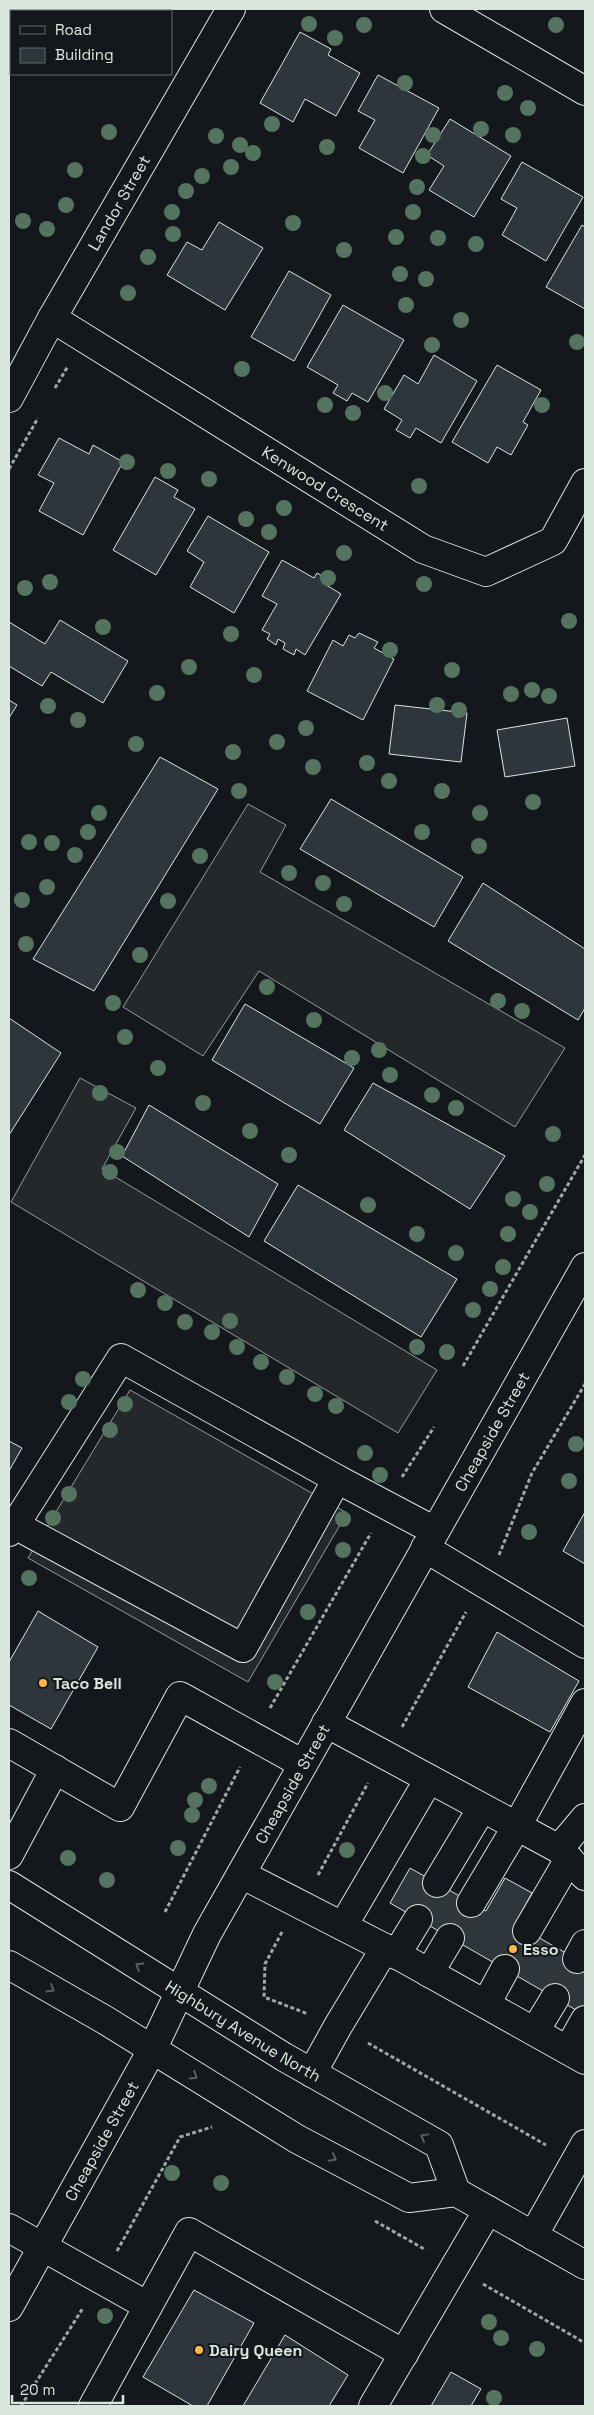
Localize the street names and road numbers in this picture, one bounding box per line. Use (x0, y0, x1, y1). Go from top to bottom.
street label: Landor Street (83, 151, 155, 255)
street label: Kenwood Crescent (258, 441, 392, 536)
street label: Cheapside Street (450, 1368, 534, 1495)
street label: Cheapside Street (250, 1721, 335, 1848)
street label: Highbury Avenue North (161, 1975, 325, 2087)
street label: Cheapside Street (60, 2077, 144, 2205)

